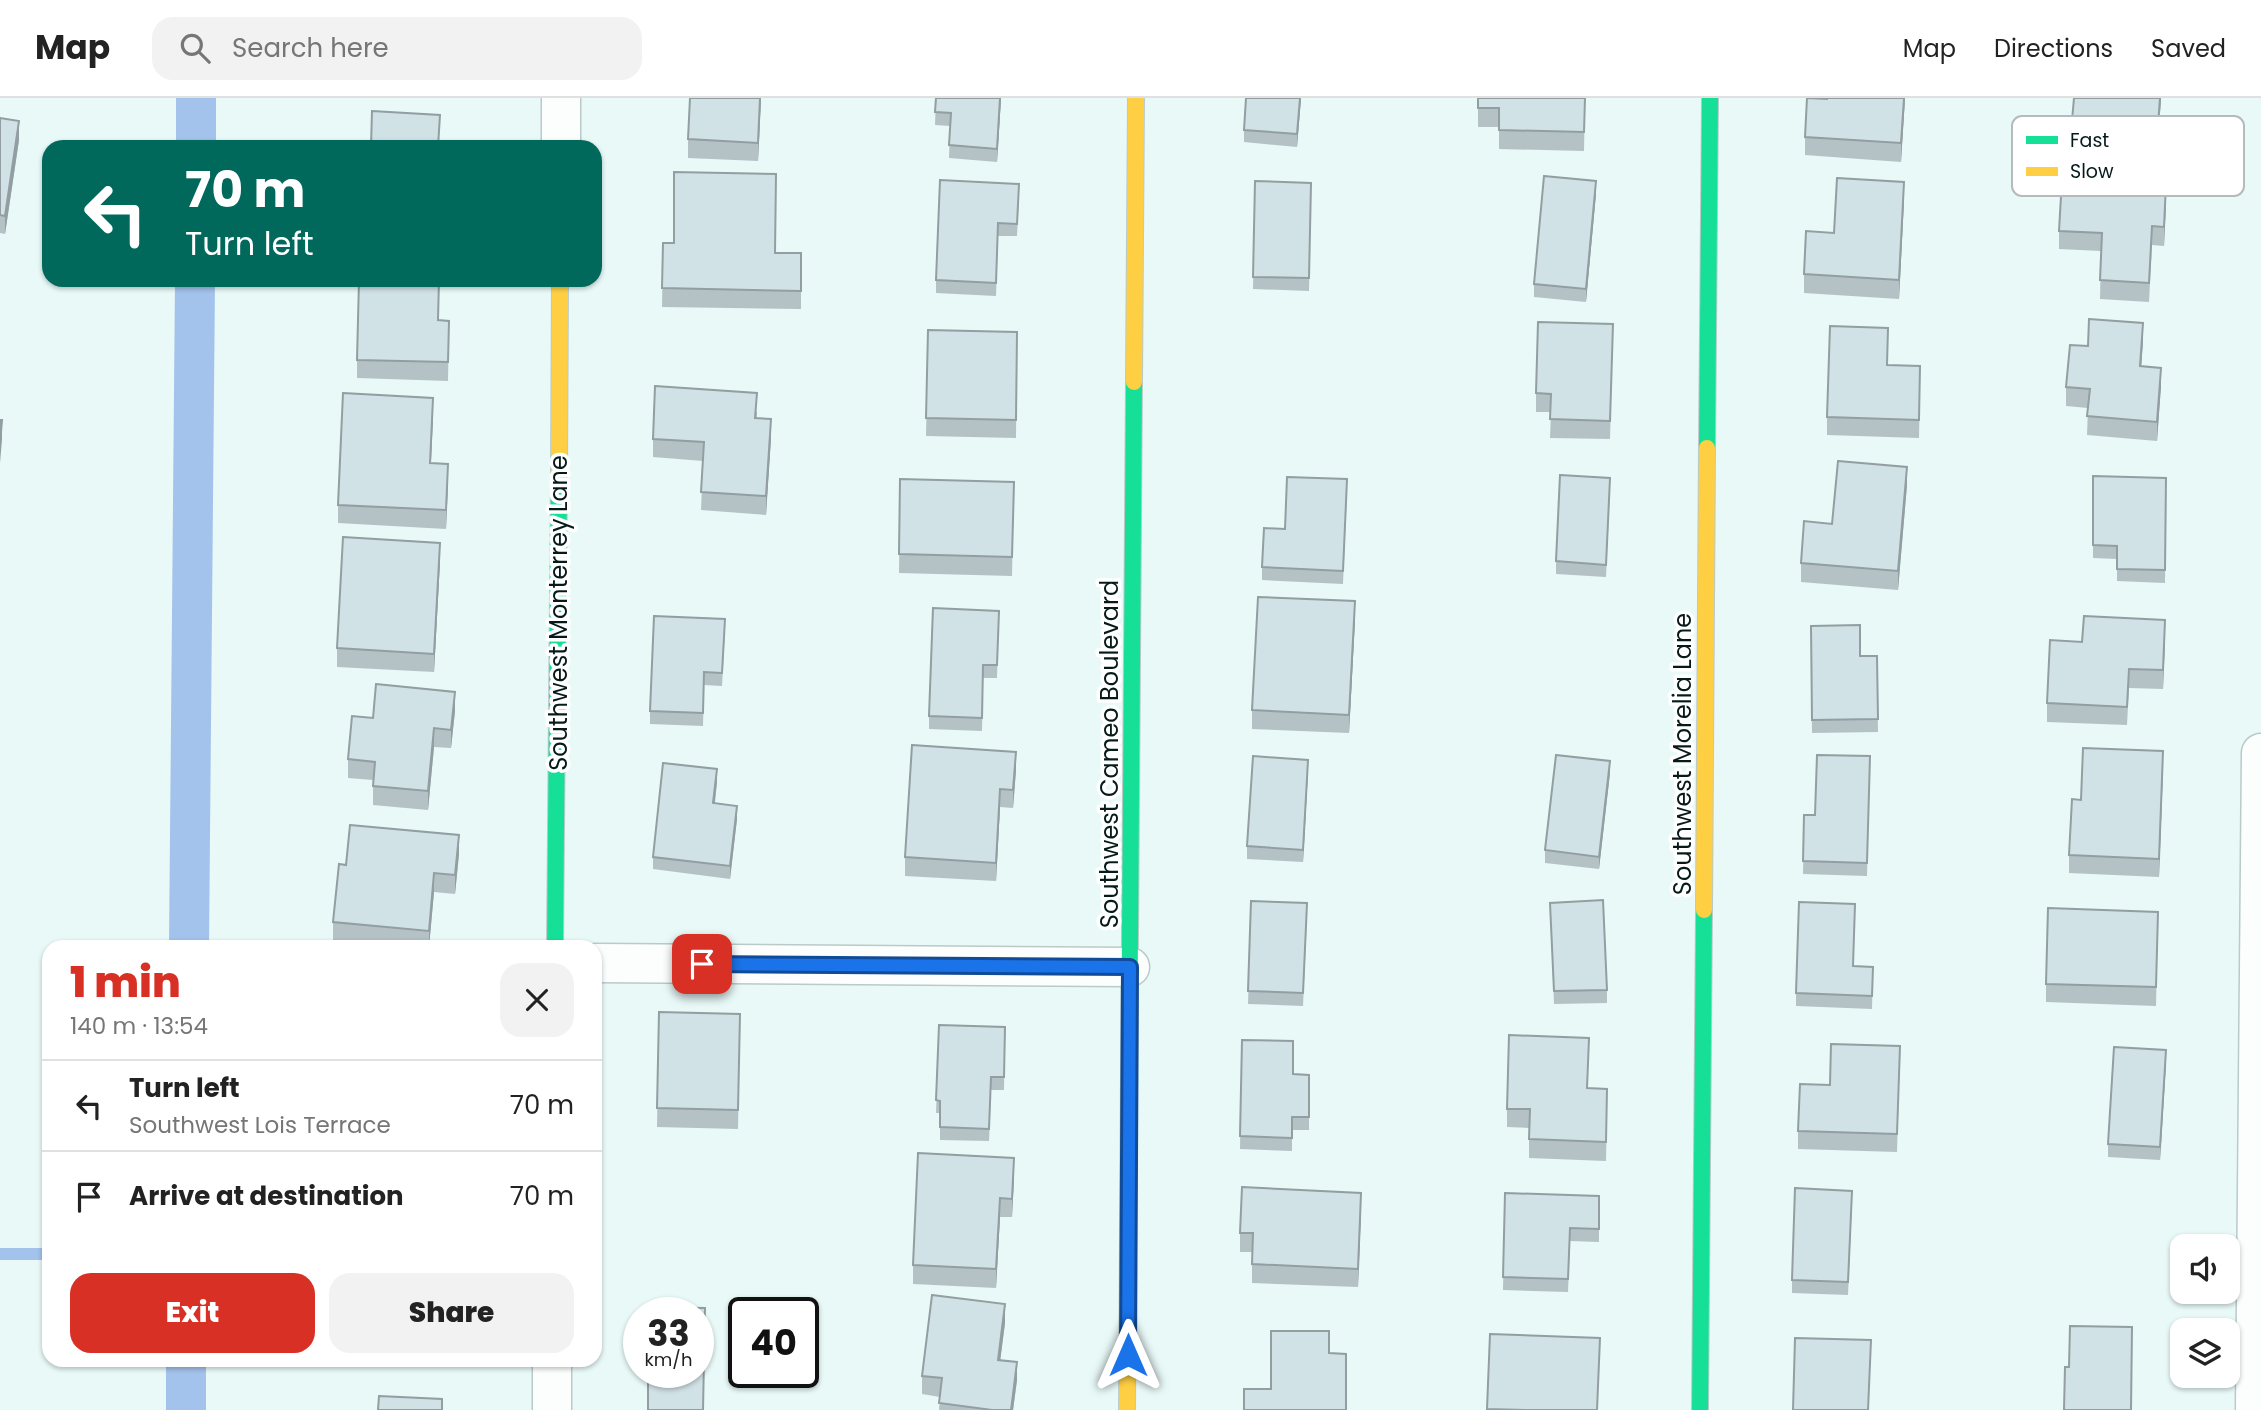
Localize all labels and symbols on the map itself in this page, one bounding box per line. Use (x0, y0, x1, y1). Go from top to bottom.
legend (2012, 116, 2244, 196)
text: Fast (2070, 127, 2109, 154)
text: Slow (2070, 158, 2114, 185)
street label: Southwest Monterrey Lane (542, 455, 575, 771)
street label: Southwest Cameo Boulevard (1093, 580, 1126, 928)
street label: Southwest Morelia Lane (1666, 613, 1699, 895)
pin (672, 934, 732, 994)
speed limit sign: 40 (728, 1297, 819, 1388)
position arrow (1091, 1318, 1165, 1392)

